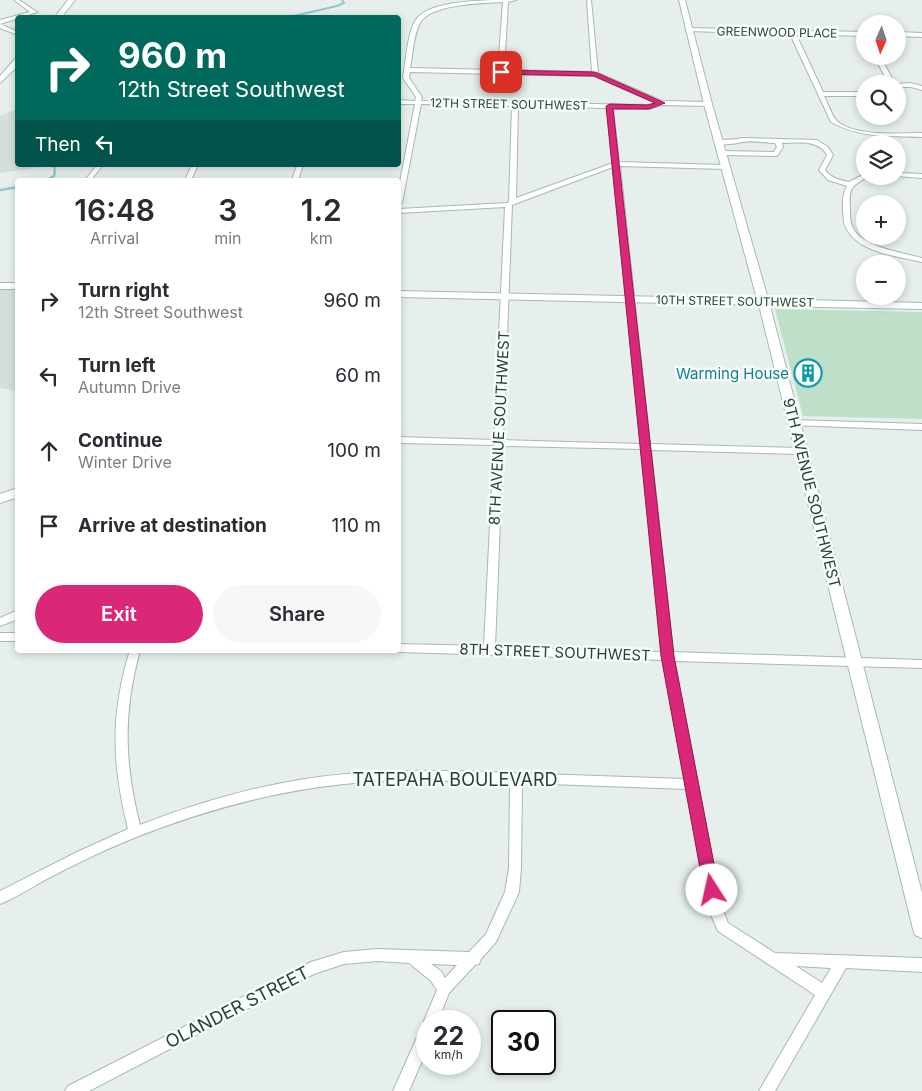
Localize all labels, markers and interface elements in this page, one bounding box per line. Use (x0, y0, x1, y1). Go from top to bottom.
north arrow (856, 15, 906, 65)
map controls (856, 15, 906, 305)
street label: GREENWOOD PLACE (717, 23, 837, 41)
text: 960 m (118, 34, 227, 76)
icon: right (35, 35, 100, 100)
pin (480, 51, 522, 93)
icon: arrive (487, 58, 515, 86)
button: search (856, 75, 906, 125)
text: 12th Street Southwest (118, 76, 345, 102)
street label: 12TH STREET SOUTHWEST (430, 95, 588, 113)
icon: left (91, 130, 119, 158)
text: Then (35, 133, 81, 156)
button: layers (856, 135, 906, 185)
text: 16:48 (74, 192, 155, 228)
text: 3 (218, 192, 237, 228)
text: 1.2 (301, 192, 342, 228)
button: + (856, 195, 906, 245)
text: Arrival (90, 228, 139, 248)
text: min (214, 228, 242, 248)
text: km (310, 228, 333, 248)
button: − (856, 255, 906, 305)
text: Turn right (78, 279, 169, 302)
icon: right (35, 287, 63, 315)
text: 960 m (323, 289, 381, 312)
street label: 10TH STREET SOUTHWEST (656, 292, 814, 310)
text: 12th Street Southwest (78, 302, 243, 322)
street label: 8TH AVENUE SOUTHWEST (484, 330, 514, 526)
text: Turn left (78, 354, 156, 377)
building icon: Warming House (793, 358, 823, 388)
icon: left (35, 362, 63, 390)
text: 60 m (335, 364, 381, 387)
place label: Warming House (676, 364, 789, 383)
text: Autumn Drive (78, 377, 181, 397)
street label: 9TH AVENUE SOUTHWEST (779, 396, 845, 590)
text: Continue (78, 429, 163, 452)
icon: ahead (35, 437, 63, 465)
text: 100 m (327, 439, 381, 462)
text: Winter Drive (78, 452, 172, 472)
icon: arrive (35, 512, 63, 540)
text: Arrive at destination (78, 514, 267, 537)
text: 110 m (332, 514, 381, 537)
button: Exit (35, 585, 203, 643)
button: Share (213, 585, 381, 643)
street label: 8TH STREET SOUTHWEST (459, 639, 651, 665)
street label: TATEPAHA BOULEVARD (353, 769, 557, 790)
position arrow (685, 863, 737, 915)
street label: OLANDER STREET (162, 962, 312, 1052)
speed limit sign: 30 (491, 1010, 556, 1075)
text: 22 (433, 1021, 464, 1051)
text: km/h (434, 1047, 463, 1062)

